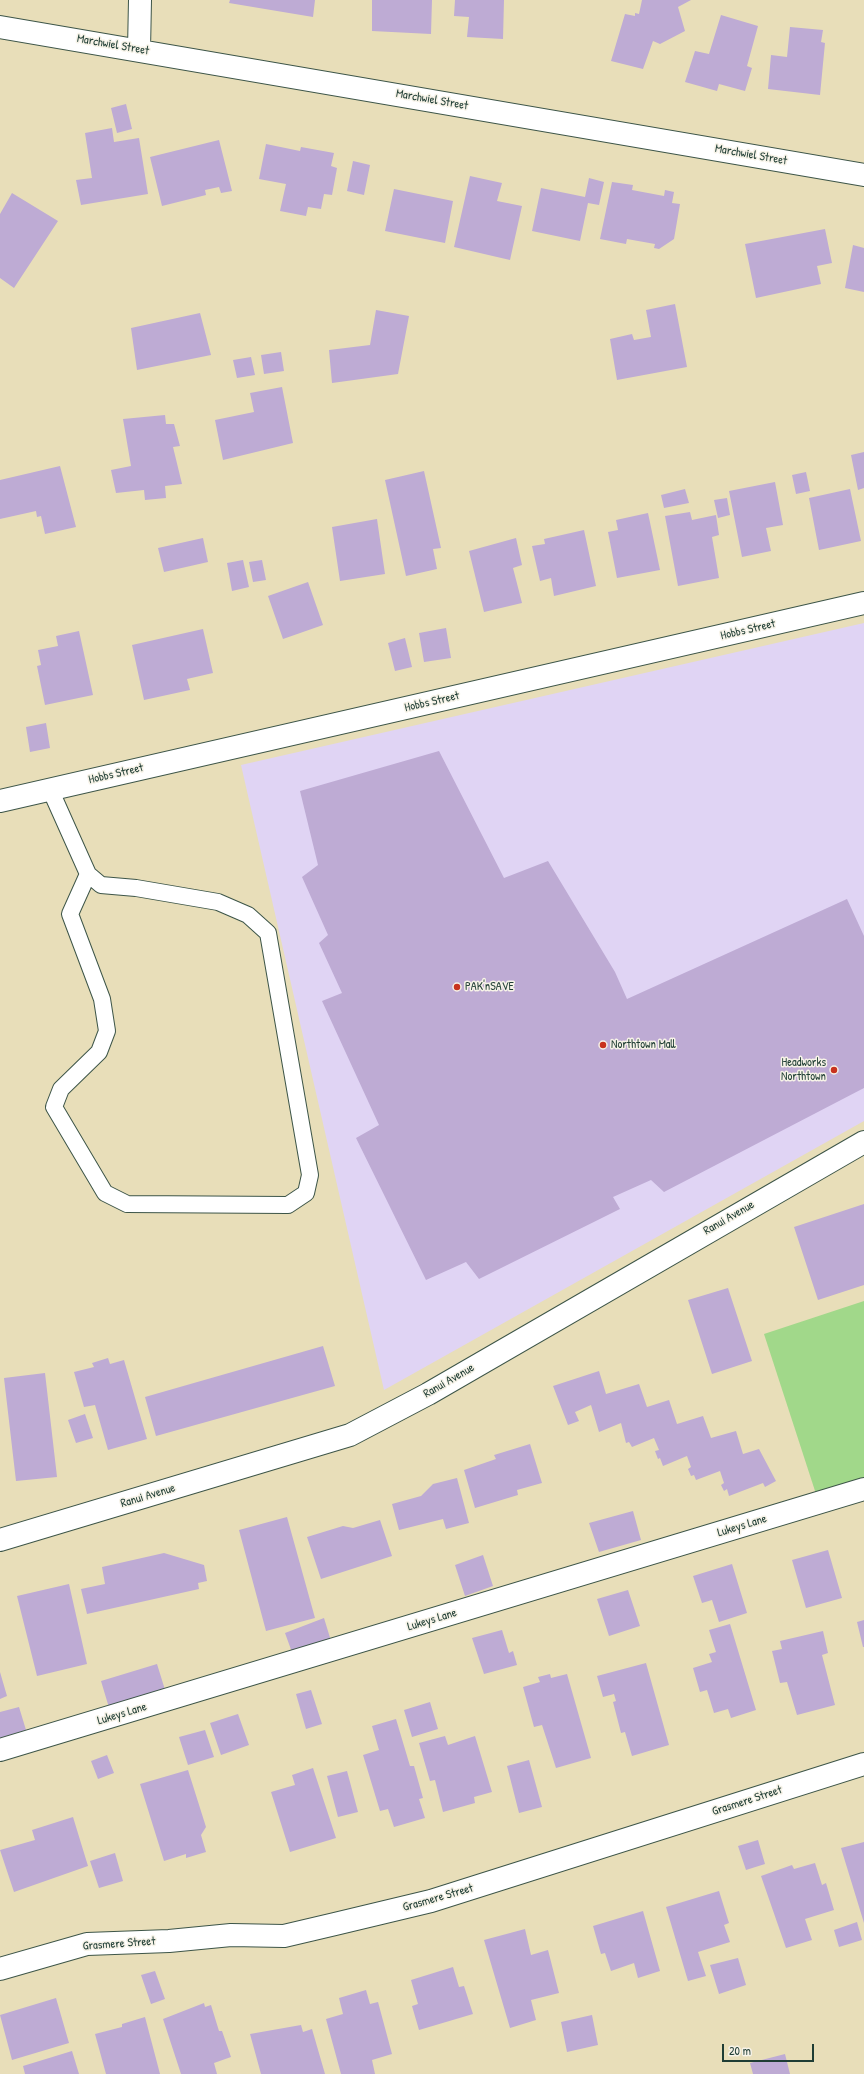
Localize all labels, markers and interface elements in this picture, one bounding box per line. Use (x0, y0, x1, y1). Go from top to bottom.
street label: Marchwiel Street (76, 32, 150, 58)
street label: Marchwiel Street (395, 87, 469, 113)
street label: Marchwiel Street (714, 142, 788, 168)
street label: Hobbs Street (719, 617, 777, 643)
street label: Hobbs Street (403, 689, 461, 715)
street label: Hobbs Street (87, 761, 145, 787)
place label: PAK'nSAVE (465, 980, 514, 994)
marker: PAK'nSAVE (452, 982, 462, 992)
place label: Northtown Mall (611, 1038, 676, 1052)
marker: Northtown Mall (598, 1040, 608, 1050)
place label: Headworks Northtown (781, 1056, 826, 1084)
marker: Headworks Northtown (829, 1065, 839, 1075)
street label: Ranui Avenue (701, 1198, 757, 1238)
street label: Ranui Avenue (421, 1361, 477, 1401)
street label: Ranui Avenue (119, 1481, 177, 1511)
street label: Lukeys Lane (716, 1512, 768, 1540)
street label: Lukeys Lane (406, 1606, 458, 1634)
street label: Lukeys Lane (96, 1700, 148, 1728)
street label: Grasmere Street (710, 1783, 784, 1819)
street label: Grasmere Street (401, 1881, 475, 1915)
street label: Grasmere Street (82, 1934, 156, 1954)
scale bar (724, 2036, 816, 2062)
text: 20 m (729, 2042, 751, 2059)

